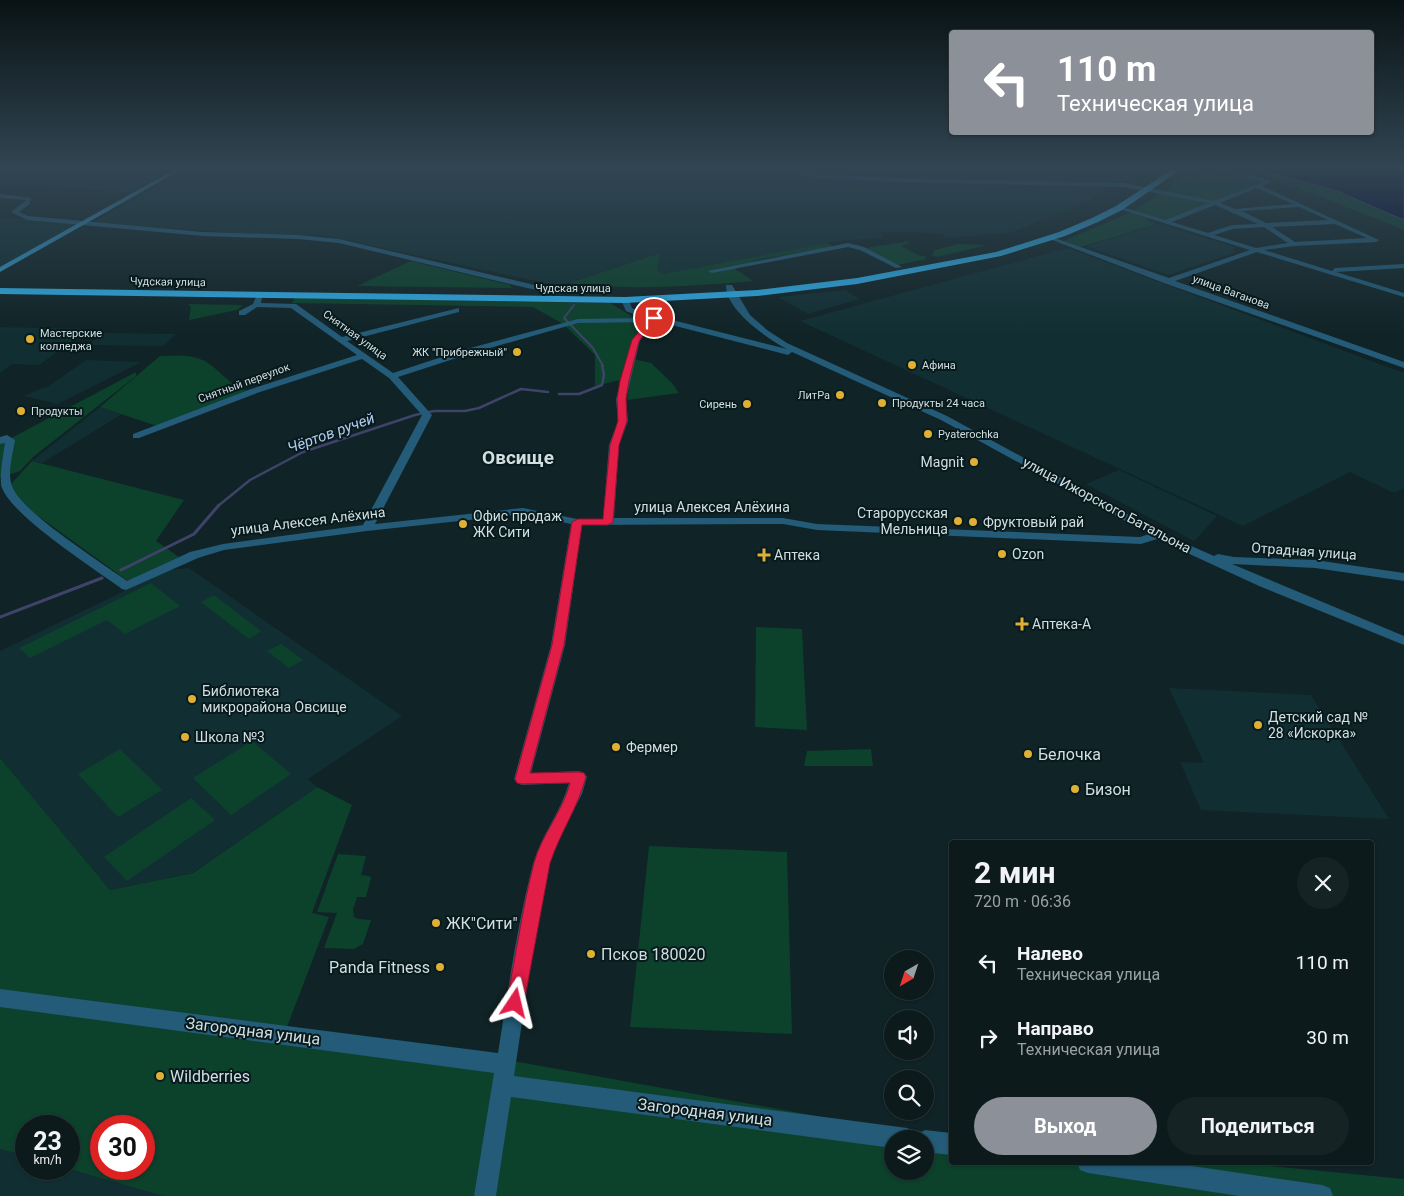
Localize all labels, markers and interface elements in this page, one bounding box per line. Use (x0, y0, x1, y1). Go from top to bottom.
text: 110 m (1057, 49, 1156, 90)
icon: left (974, 50, 1039, 115)
text: Техническая улица (1057, 91, 1254, 116)
street label: улица Ваганова (1191, 272, 1271, 312)
street label: Чудская улица (130, 275, 206, 289)
street label: Чудская улица (535, 282, 611, 295)
pin (633, 297, 675, 339)
icon: arrive (640, 304, 668, 332)
street label: Снятная улица (320, 307, 390, 363)
place label: Мастерские колледжа (40, 327, 102, 353)
marker: Мастерские колледжа (24, 333, 36, 345)
place label: ЖК "Прибрежный" (412, 346, 507, 359)
marker: ЖК "Прибрежный" (511, 346, 523, 358)
marker: Афина (906, 359, 918, 371)
place label: Афина (922, 359, 956, 372)
street label: Снятный переулок (196, 360, 292, 406)
place label: ЛитРа (798, 389, 830, 402)
marker: ЛитРа (834, 389, 846, 401)
marker: Продукты 24 часа (876, 397, 888, 409)
place label: Продукты 24 часа (892, 397, 985, 410)
place label: Сирень (699, 398, 737, 411)
marker: Сирень (741, 398, 753, 410)
marker: Продукты (15, 405, 27, 417)
place label: Продукты (31, 405, 83, 418)
water label: Чёртов ручей (285, 409, 377, 457)
marker: Pyaterochka (922, 428, 934, 440)
place label: Pyaterochka (938, 428, 999, 441)
district label: Овсище (482, 446, 554, 469)
place label: Magnit (921, 454, 964, 470)
street label: улица Ижорского Батальона (1020, 454, 1194, 556)
marker: Magnit (968, 456, 980, 468)
street label: улица Алексея Алёхина (634, 499, 790, 515)
street label: улица Алексея Алёхина (230, 504, 386, 538)
place label: Старорусская Мельница (857, 505, 948, 537)
place label: Офис продаж ЖК Сити (473, 508, 562, 540)
place label: Фруктовый рай (983, 514, 1084, 530)
marker: Старорусская Мельница (952, 515, 964, 527)
marker: Фруктовый рай (967, 516, 979, 528)
marker: Офис продаж ЖК Сити (457, 518, 469, 530)
street label: Отрадная улица (1251, 539, 1357, 563)
place label: Ozon (1012, 546, 1044, 562)
place label: Аптека (774, 547, 820, 563)
marker: Ozon (996, 548, 1008, 560)
marker: Аптека (758, 549, 770, 561)
place label: Аптека-А (1032, 616, 1091, 632)
marker: Аптека-А (1016, 618, 1028, 630)
place label: Библиотека микрорайона Овсище (202, 683, 347, 715)
marker: Библиотека микрорайона Овсище (186, 693, 198, 705)
place label: Детский сад № 28 «Искорка» (1268, 709, 1368, 741)
marker: Детский сад № 28 «Искорка» (1252, 719, 1264, 731)
place label: Школа №3 (195, 729, 265, 745)
marker: Школа №3 (179, 731, 191, 743)
place label: Фермер (626, 739, 678, 755)
marker: Фермер (610, 741, 622, 753)
place label: Белочка (1038, 745, 1101, 764)
marker: Белочка (1022, 748, 1034, 760)
place label: Бизон (1085, 780, 1131, 799)
marker: Бизон (1069, 783, 1081, 795)
text: 2 мин (974, 855, 1055, 890)
button: close (1297, 857, 1349, 909)
text: 720 m · 06:36 (974, 892, 1071, 911)
place label: ЖК"Сити" (446, 914, 518, 933)
marker: ЖК"Сити" (430, 917, 442, 929)
text: Налево (1017, 942, 1083, 965)
place label: Псков 180020 (601, 945, 705, 964)
marker: Псков 180020 (585, 948, 597, 960)
icon: left (974, 949, 1002, 977)
north arrow (884, 950, 934, 1000)
map controls (884, 950, 934, 1180)
text: 110 m (1296, 951, 1349, 974)
place label: Panda Fitness (329, 958, 430, 977)
marker: Panda Fitness (434, 961, 446, 973)
text: Техническая улица (1017, 965, 1160, 984)
position arrow (488, 976, 540, 1028)
button: sound (884, 1010, 934, 1060)
street label: Загородная улица (184, 1013, 322, 1049)
text: Направо (1017, 1017, 1094, 1040)
icon: right (974, 1024, 1002, 1052)
text: 30 m (1306, 1026, 1349, 1049)
text: Техническая улица (1017, 1040, 1160, 1059)
place label: Wildberries (170, 1067, 250, 1086)
marker: Wildberries (154, 1070, 166, 1082)
button: search (884, 1070, 934, 1120)
street label: Загородная улица (636, 1094, 774, 1130)
button: Выход (974, 1097, 1157, 1155)
button: Поделиться (1167, 1097, 1349, 1155)
speed limit sign: 30 (90, 1115, 155, 1180)
text: 23 (33, 1127, 62, 1156)
button: layers (884, 1130, 934, 1180)
text: km/h (33, 1153, 62, 1167)

